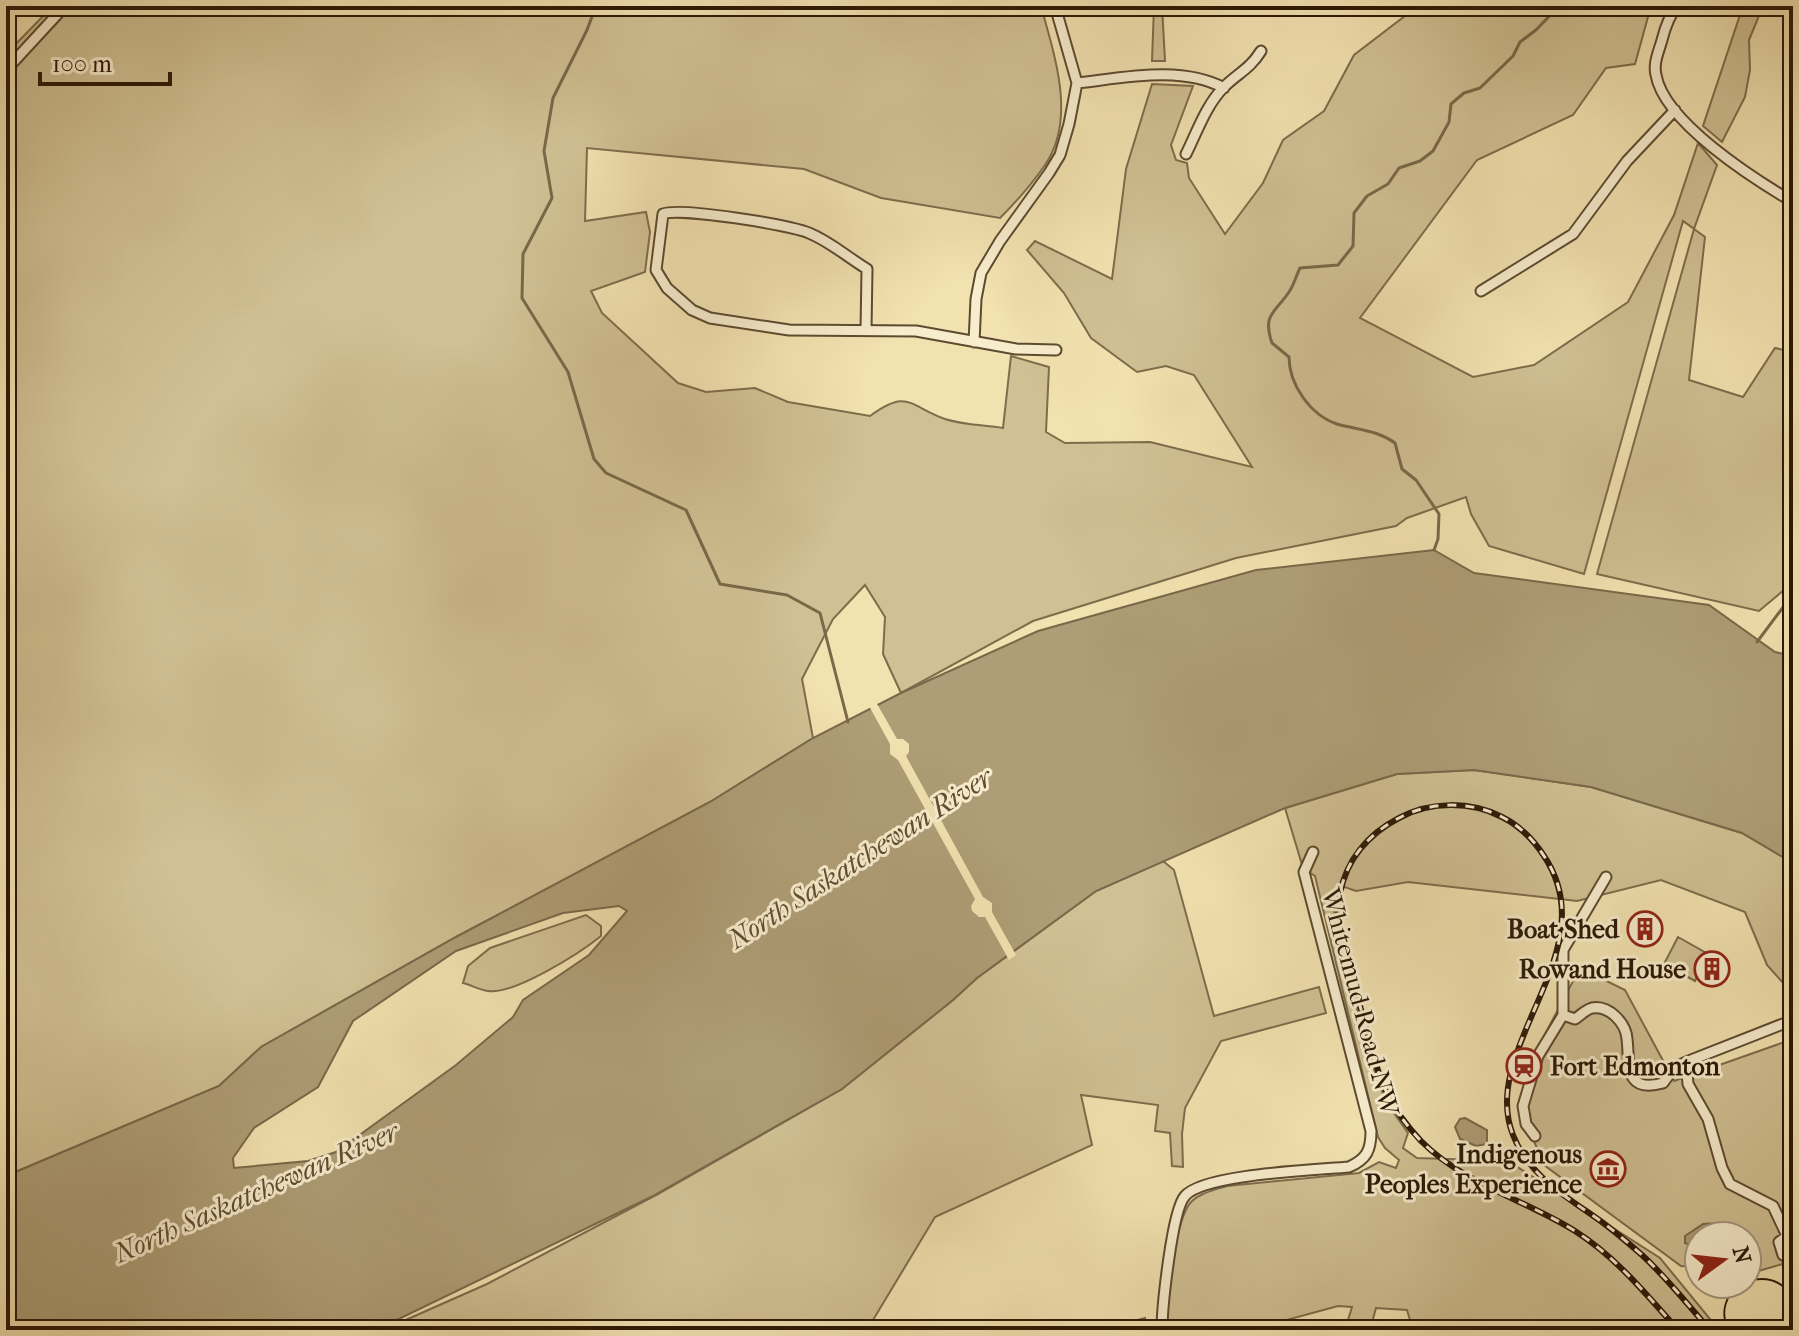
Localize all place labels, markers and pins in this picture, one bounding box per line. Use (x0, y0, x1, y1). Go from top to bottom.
building icon: Boat Shed (1626, 910, 1664, 948)
place label: Boat Shed (1507, 914, 1620, 945)
building icon: Rowand House (1693, 950, 1731, 988)
place label: Rowand House (1519, 954, 1686, 985)
station icon: Fort Edmonton (1505, 1047, 1543, 1085)
place label: Fort Edmonton (1549, 1051, 1721, 1082)
place label: Indigenous Peoples Experience (1365, 1139, 1582, 1200)
museum icon: Indigenous Peoples Experience (1589, 1150, 1627, 1188)

